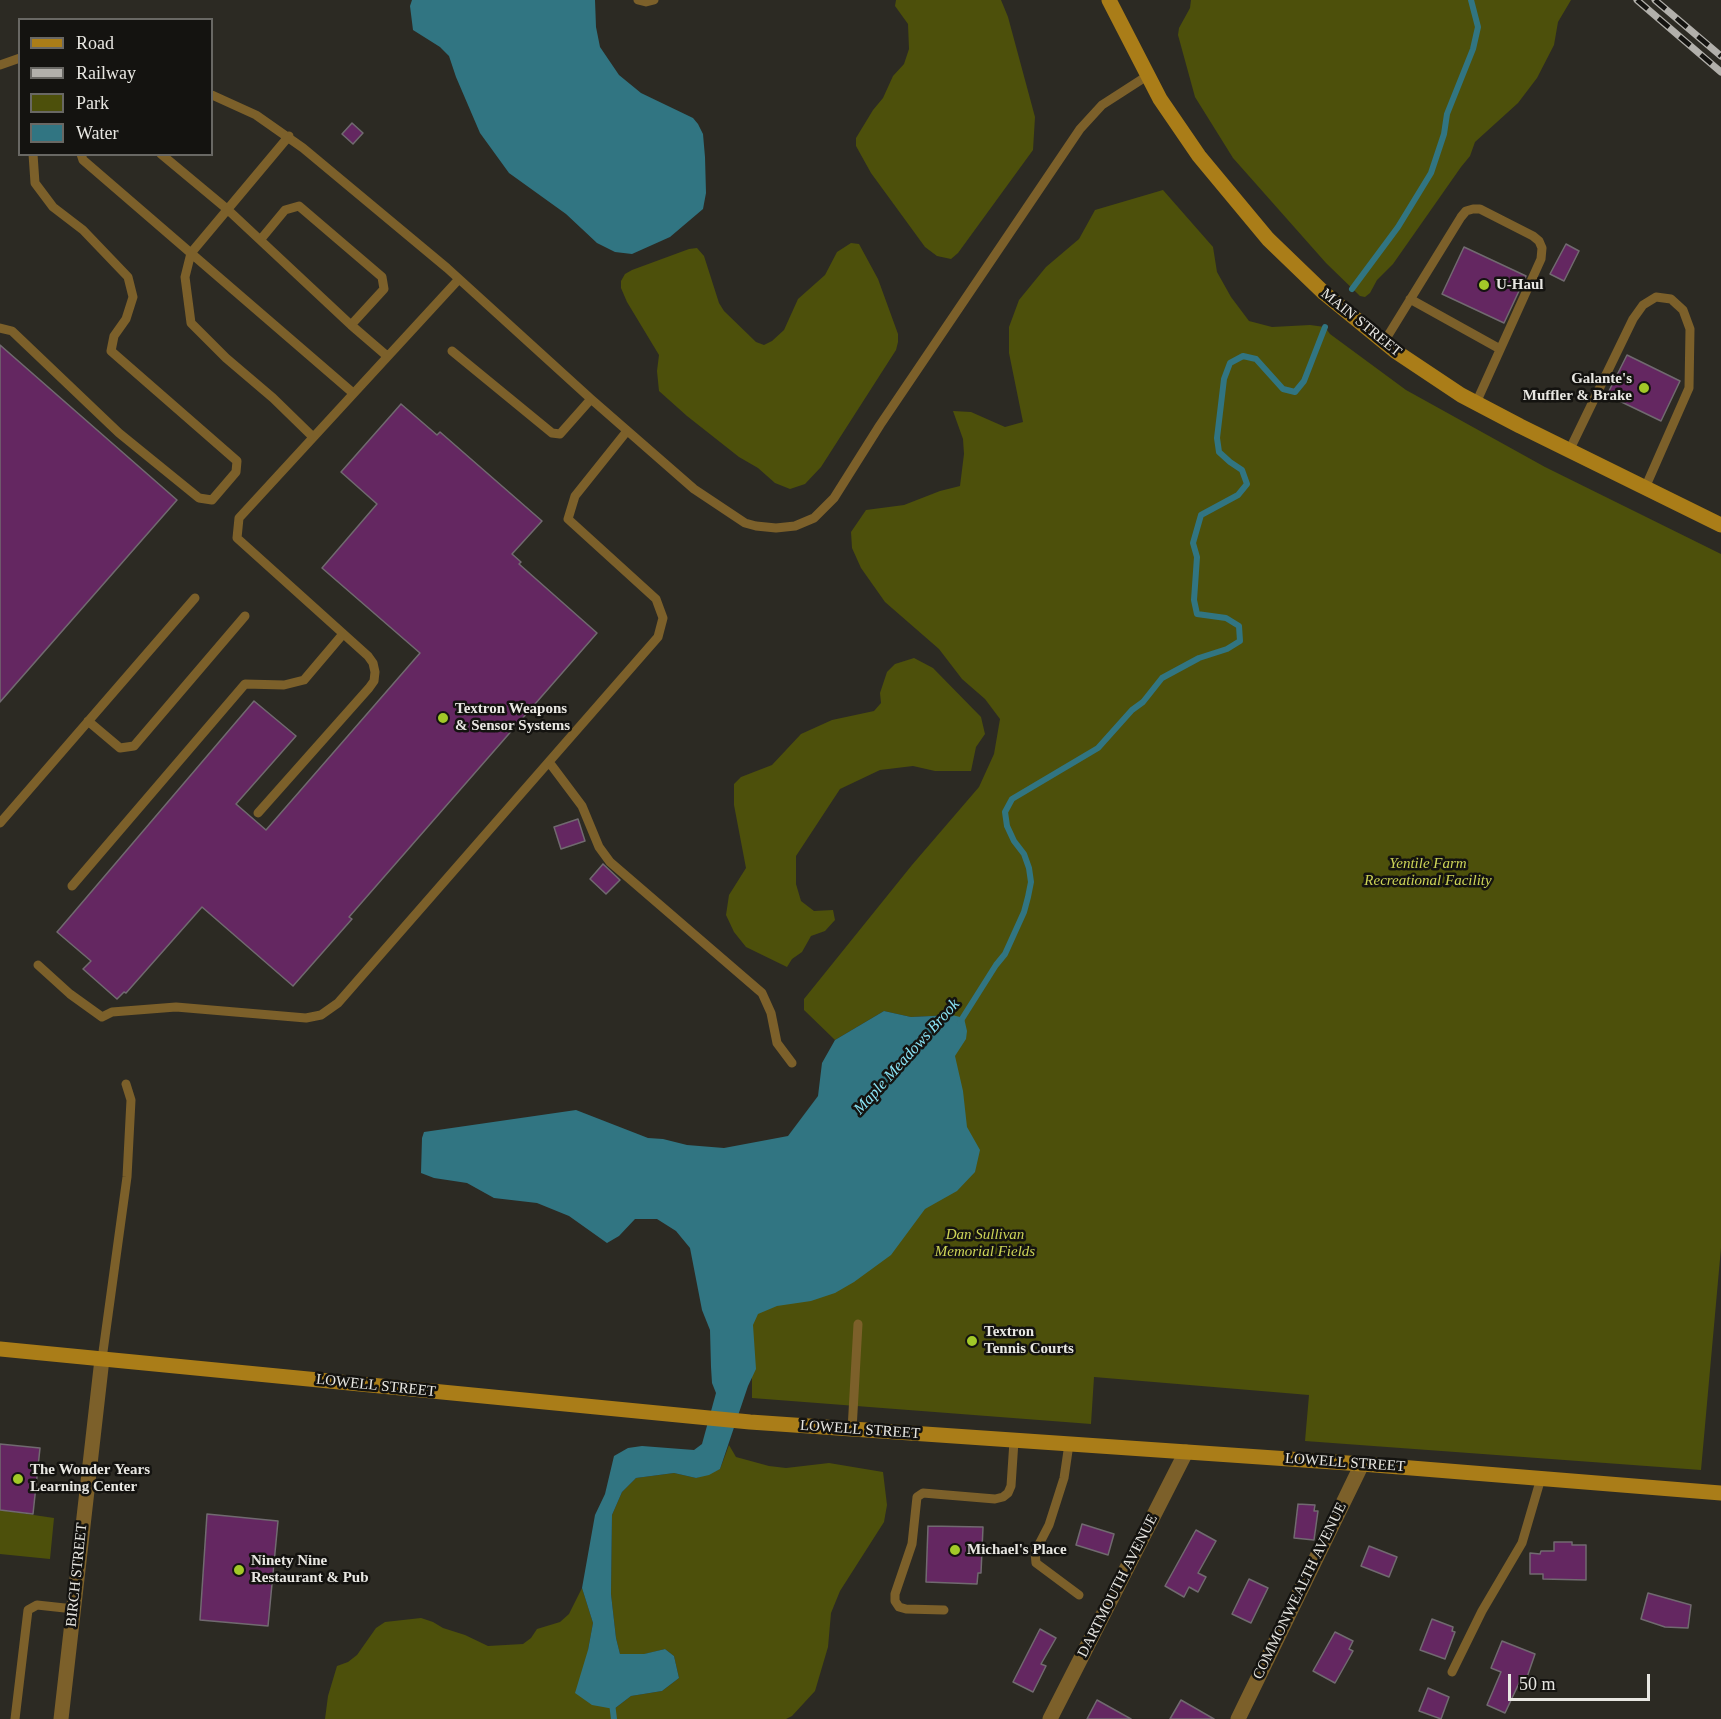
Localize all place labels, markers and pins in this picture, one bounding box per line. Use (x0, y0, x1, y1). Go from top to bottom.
place label: U-Haul (1496, 276, 1544, 294)
marker: U-Haul (1477, 278, 1491, 292)
place label: Galante's Muffler & Brake (1523, 370, 1632, 405)
marker: Galante's Muffler & Brake (1637, 381, 1651, 395)
place label: Textron Weapons & Sensor Systems (455, 700, 570, 735)
marker: Textron Weapons & Sensor Systems (436, 711, 450, 725)
place label: Textron Tennis Courts (984, 1323, 1074, 1358)
marker: Textron Tennis Courts (965, 1334, 979, 1348)
place label: The Wonder Years Learning Center (30, 1461, 150, 1496)
marker: The Wonder Years Learning Center (11, 1472, 25, 1486)
place label: Michael's Place (967, 1541, 1067, 1559)
marker: Michael's Place (948, 1543, 962, 1557)
place label: Ninety Nine Restaurant & Pub (251, 1552, 369, 1587)
marker: Ninety Nine Restaurant & Pub (232, 1563, 246, 1577)

